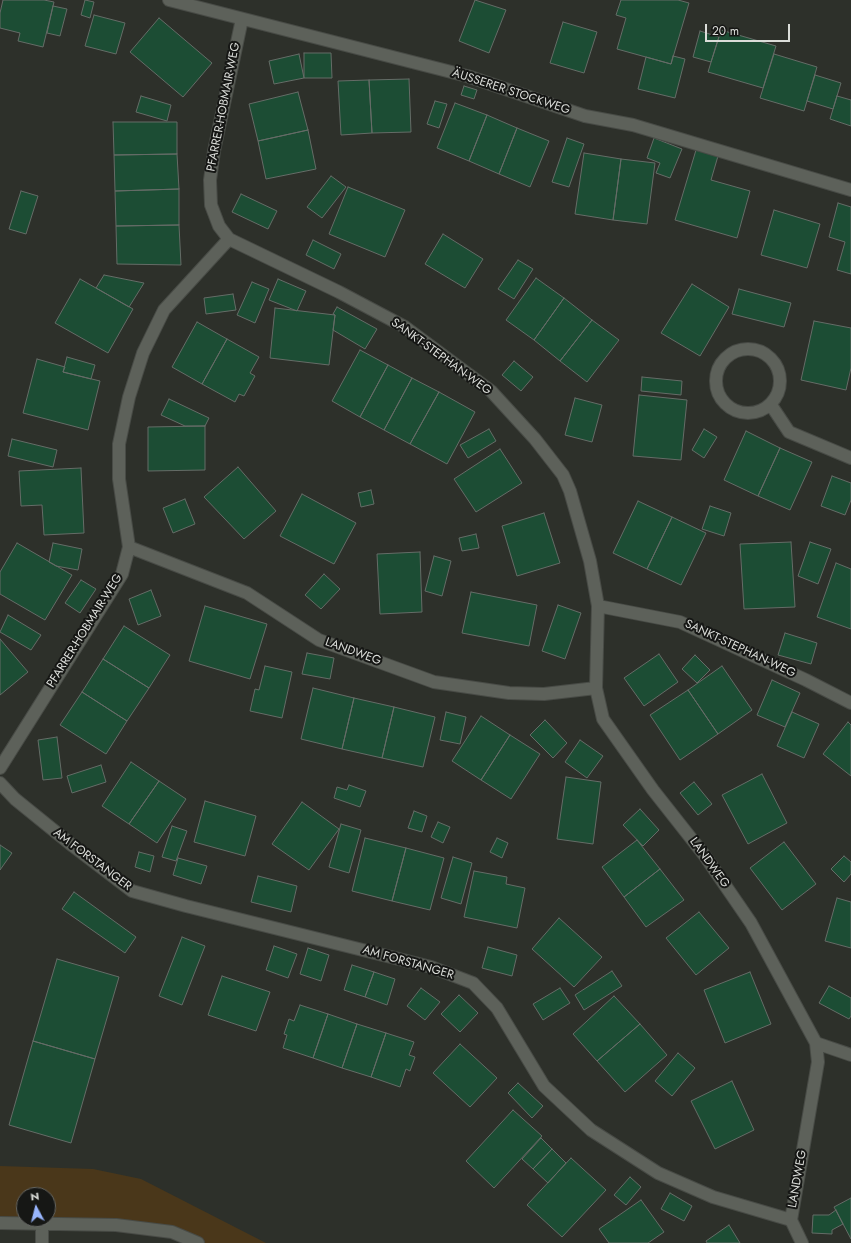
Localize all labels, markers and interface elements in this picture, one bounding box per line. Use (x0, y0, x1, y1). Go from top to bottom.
scale bar (707, 16, 792, 42)
text: 20 m (712, 22, 739, 40)
street label: PFARRER-HOBMAIR-WEG (204, 41, 244, 173)
street label: ÄUSSERER STOCKWEG (450, 66, 572, 118)
street label: SANKT-STEPHAN-WEG (388, 316, 494, 398)
street label: PFARRER-HOBMAIR-WEG (44, 572, 126, 690)
street label: SANKT-STEPHAN-WEG (682, 617, 798, 681)
street label: LANDWEG (323, 635, 383, 669)
street label: AM FORSTANGER (50, 826, 134, 894)
street label: LANDWEG (686, 835, 732, 891)
street label: AM FORSTANGER (361, 943, 455, 983)
street label: LANDWEG (786, 1149, 810, 1209)
north arrow (16, 1187, 56, 1227)
text: N (29, 1188, 40, 1205)

